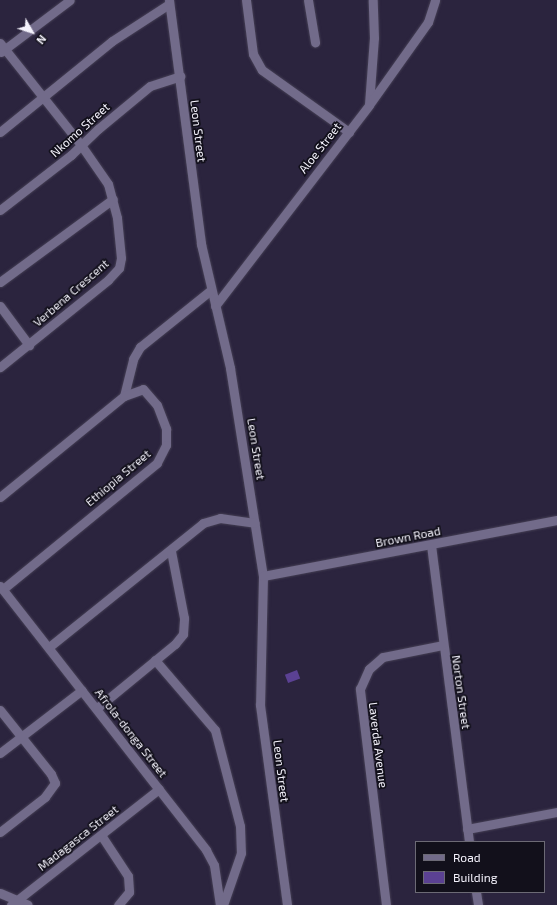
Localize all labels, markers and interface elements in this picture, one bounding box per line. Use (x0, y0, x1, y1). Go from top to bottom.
north arrow (12, 12, 52, 52)
text: N (34, 33, 49, 47)
street label: Leon Street (187, 99, 209, 163)
street label: Nkomo Street (47, 100, 113, 160)
street label: Aloe Street (296, 120, 344, 176)
street label: Verbena Crescent (30, 256, 112, 330)
street label: Leon Street (244, 417, 268, 481)
street label: Ethiopia Street (82, 447, 154, 509)
street label: Brown Road (374, 524, 442, 550)
street label: Norton Street (449, 654, 473, 730)
street label: Afrola-donga Street (92, 686, 170, 780)
street label: Laverda Avenue (366, 701, 390, 789)
street label: Leon Street (270, 739, 292, 803)
street label: Madagasca Street (35, 802, 121, 874)
legend (415, 841, 545, 893)
text: Road (453, 850, 481, 864)
text: Building (453, 870, 497, 884)

